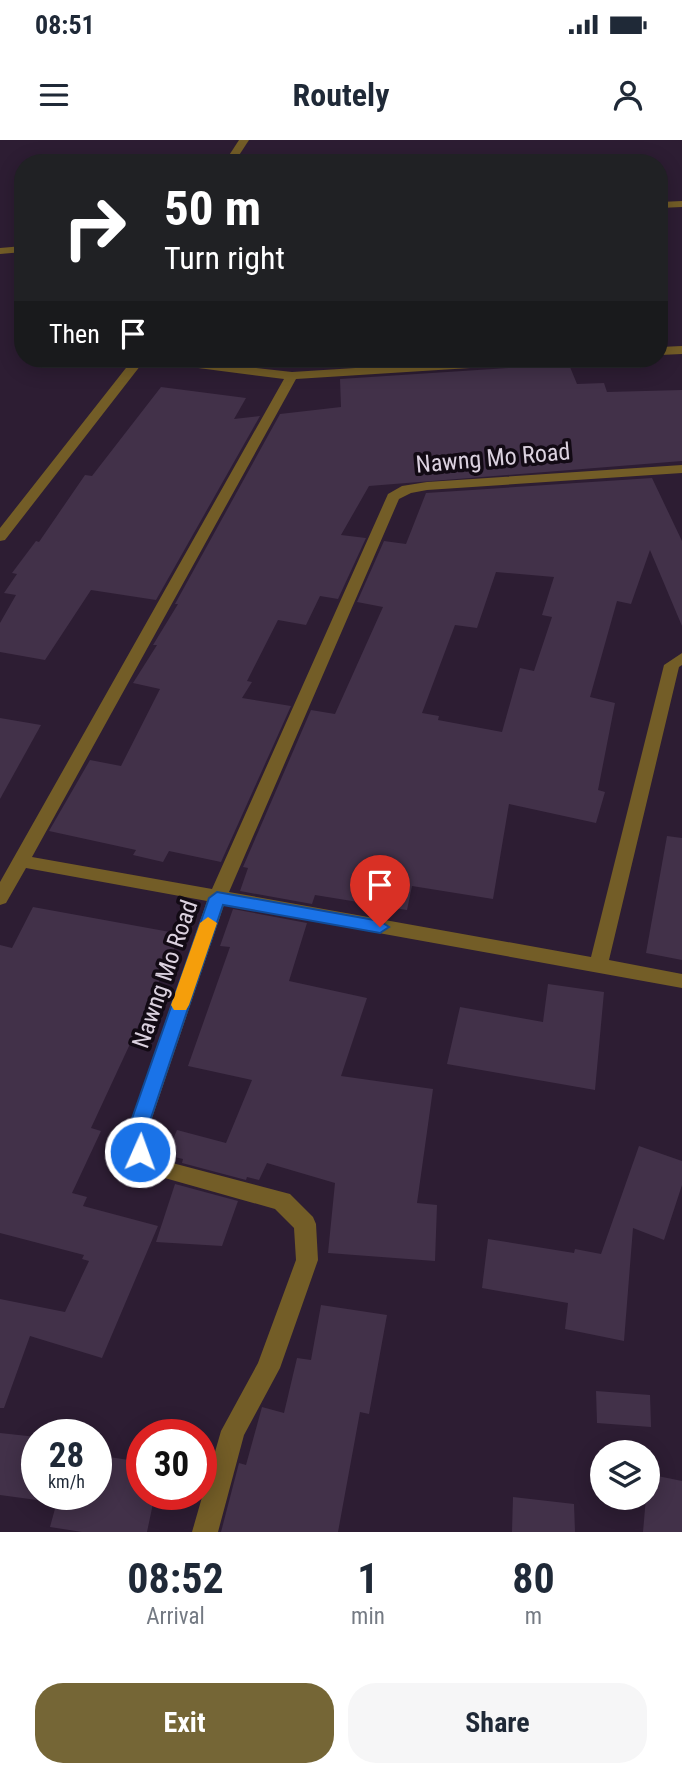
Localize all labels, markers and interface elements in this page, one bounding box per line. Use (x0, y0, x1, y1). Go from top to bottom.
text: 08:51 (35, 10, 95, 40)
icon: menu (35, 76, 73, 114)
text: Routely (293, 76, 389, 114)
icon: person (609, 76, 647, 114)
text: 50 m (164, 180, 261, 237)
icon: right (49, 182, 140, 273)
text: Turn right (164, 239, 285, 277)
icon: arrive (114, 315, 152, 353)
text: Then (49, 319, 100, 349)
street label: Nawng Mo Road (415, 437, 571, 479)
pin (350, 855, 410, 927)
icon: arrive (361, 866, 399, 904)
street label: Nawng Mo Road (127, 896, 203, 1052)
position arrow (103, 1115, 177, 1189)
speed limit sign: 30 (126, 1419, 217, 1510)
text: 28 (49, 1435, 84, 1476)
map controls (590, 1440, 660, 1510)
button: layers (590, 1440, 660, 1510)
text: km/h (48, 1471, 85, 1492)
text: 08:52 (127, 1554, 224, 1603)
text: 1 (357, 1554, 379, 1603)
text: 80 (512, 1554, 555, 1603)
text: Arrival (146, 1603, 205, 1630)
text: min (351, 1603, 385, 1630)
text: m (525, 1603, 542, 1630)
button: Exit (35, 1683, 334, 1763)
button: Share (348, 1683, 647, 1763)

